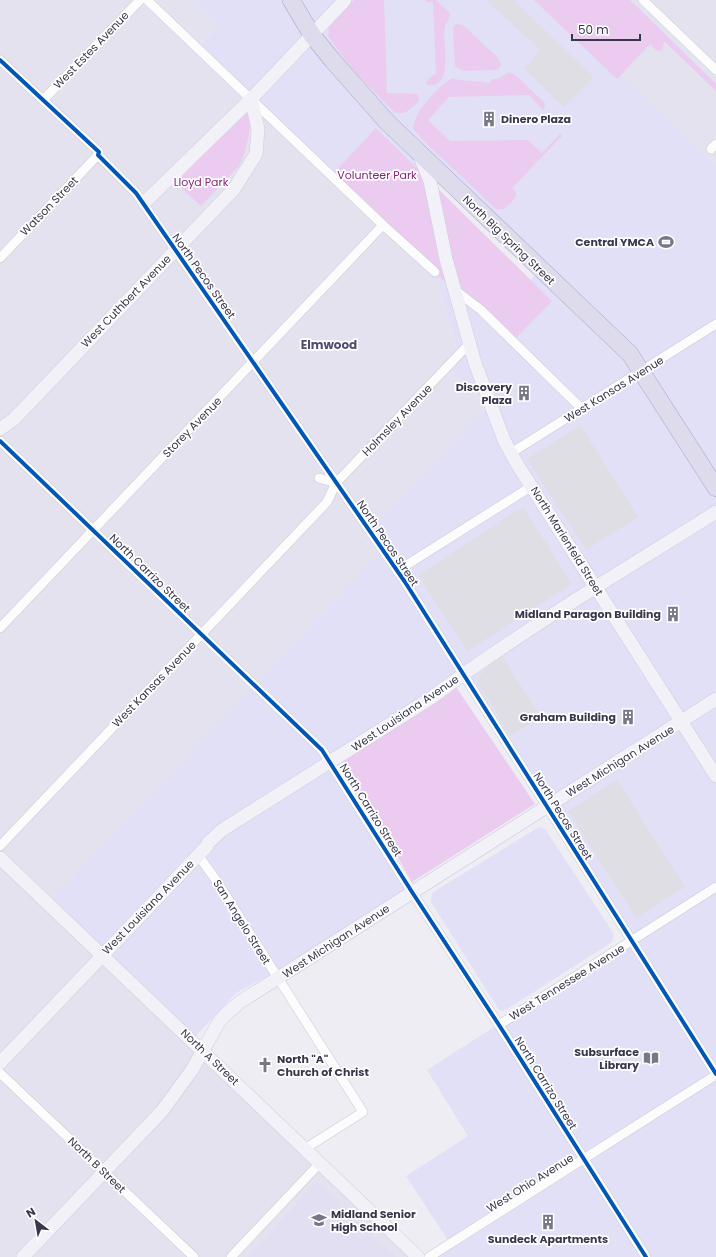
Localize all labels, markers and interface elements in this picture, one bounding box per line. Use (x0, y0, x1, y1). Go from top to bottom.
street label: West Estes Avenue (50, 7, 132, 92)
scale bar (572, 16, 640, 42)
text: 50 m (578, 21, 609, 38)
building icon: Dinero Plaza (480, 110, 498, 128)
place label: Dinero Plaza (501, 111, 571, 127)
park label: Volunteer Park (337, 167, 417, 183)
street label: Watson Street (16, 173, 82, 239)
park label: Lloyd Park (174, 174, 229, 190)
street label: North Big Spring Street (459, 192, 559, 288)
street label: North Pecos Street (169, 230, 239, 322)
sports icon: Central YMCA (657, 233, 675, 251)
place label: Central YMCA (575, 234, 654, 250)
street label: West Cuthbert Avenue (77, 251, 175, 351)
district label: Elmwood (301, 336, 357, 353)
street label: West Kansas Avenue (561, 352, 667, 426)
place label: Discovery Plaza (456, 379, 512, 408)
street label: Holmsley Avenue (358, 380, 436, 460)
building icon: Discovery Plaza (515, 384, 533, 402)
street label: Storey Avenue (159, 393, 225, 461)
street label: North Marienfeld Street (527, 483, 607, 599)
street label: North Pecos Street (353, 497, 423, 589)
street label: North Carrizo Street (106, 530, 194, 616)
building icon: Midland Paragon Building (664, 605, 682, 623)
place label: Midland Paragon Building (515, 606, 661, 622)
street label: West Kansas Avenue (108, 637, 200, 731)
street label: West Louisiana Avenue (348, 671, 462, 755)
building icon: Graham Building (619, 708, 637, 726)
place label: Graham Building (520, 709, 616, 725)
street label: West Michigan Avenue (563, 721, 677, 801)
street label: North Carrizo Street (336, 760, 406, 860)
street label: North Pecos Street (530, 769, 596, 863)
street label: West Louisiana Avenue (98, 856, 198, 958)
street label: San Angelo Street (209, 876, 275, 968)
street label: West Michigan Avenue (279, 900, 393, 982)
street label: West Tennessee Avenue (506, 940, 628, 1024)
street label: North A Street (177, 1025, 243, 1089)
street label: North Carrizo Street (511, 1033, 581, 1133)
place label: Subsurface Library (574, 1044, 639, 1073)
library icon: Subsurface Library (642, 1049, 660, 1067)
place label: North "A" Church of Christ (277, 1051, 370, 1080)
church icon: North "A" Church of Christ (256, 1056, 274, 1074)
street label: North B Street (65, 1133, 129, 1197)
street label: West Ohio Avenue (483, 1150, 577, 1216)
north arrow (16, 1201, 56, 1241)
text: N (23, 1203, 39, 1221)
place label: Midland Senior High School (331, 1206, 416, 1235)
school or university icon: Midland Senior High School (310, 1211, 328, 1229)
building icon: Sundeck Apartments (539, 1213, 557, 1231)
place label: Sundeck Apartments (488, 1231, 608, 1247)

